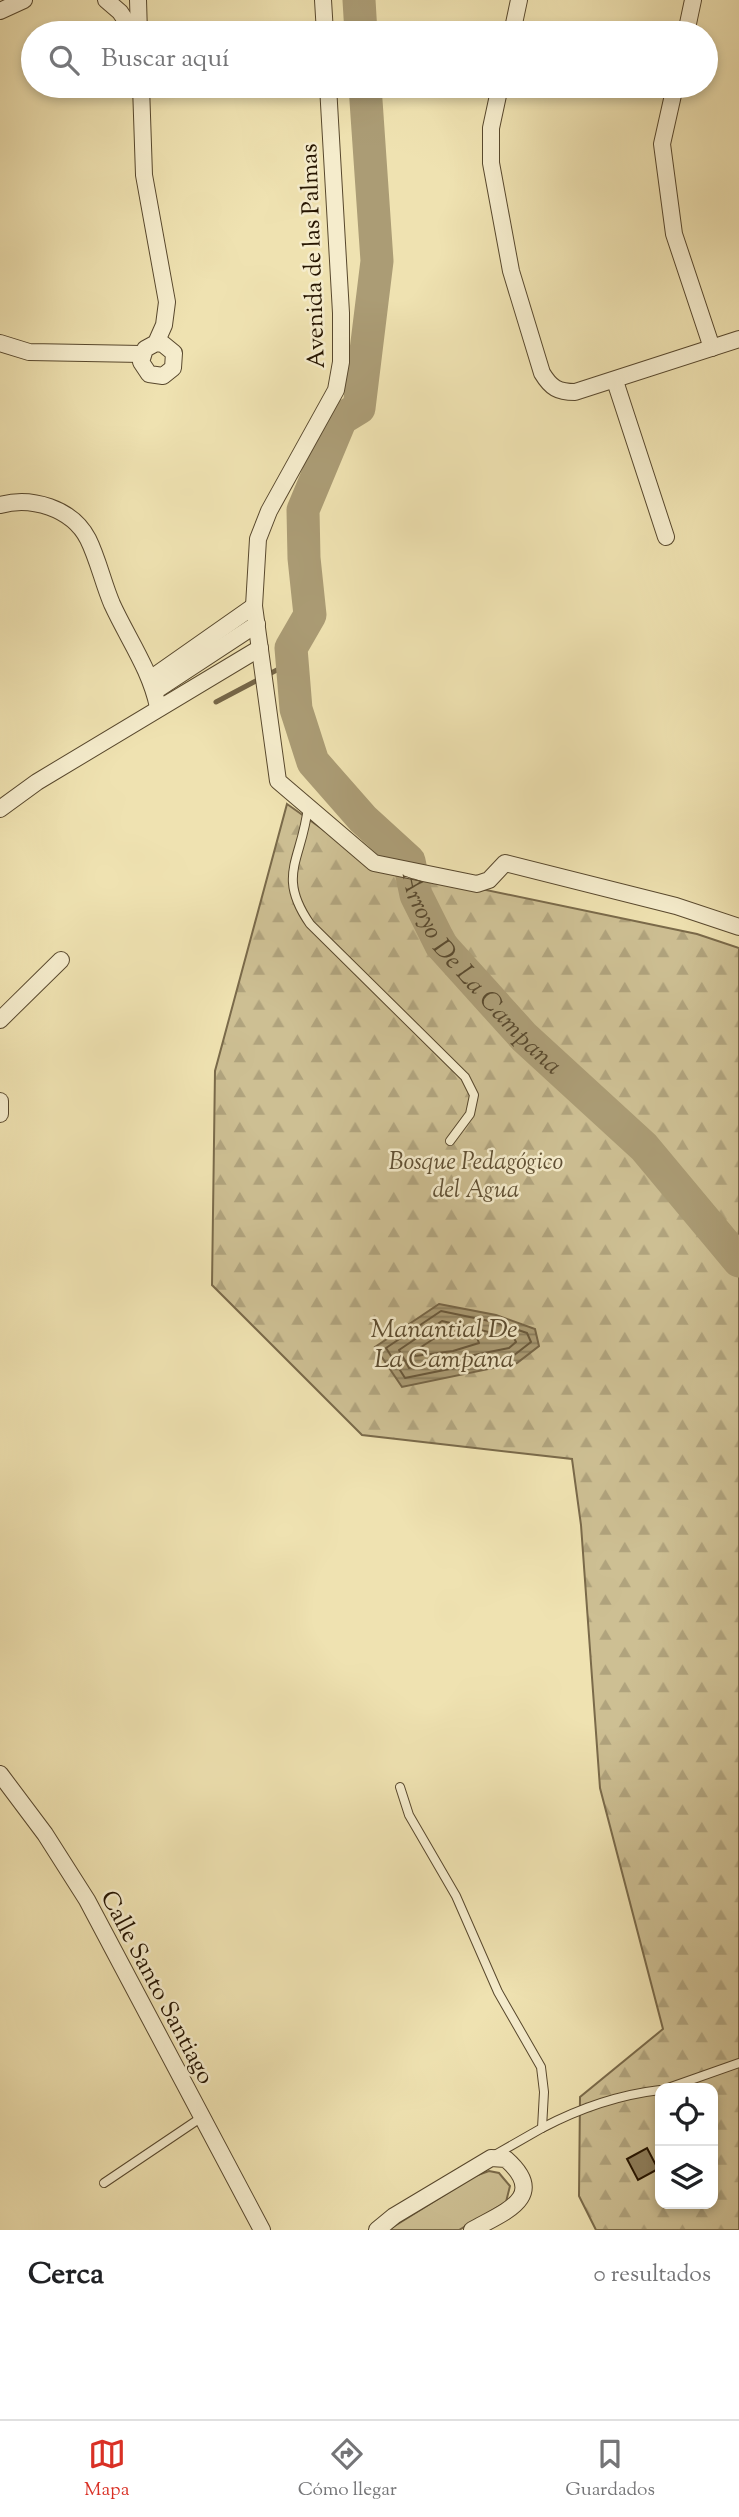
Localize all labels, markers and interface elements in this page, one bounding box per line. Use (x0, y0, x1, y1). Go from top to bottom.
search box (21, 21, 718, 98)
icon: search (45, 41, 83, 79)
text: Buscar aquí (101, 41, 230, 78)
street label: Avenida de las Palmas (293, 143, 335, 369)
water label: Arroyo De La Campana (391, 869, 570, 1084)
park label: Bosque Pedagógico del Agua (389, 1146, 563, 1208)
water label: Manantial De La Campana (370, 1312, 518, 1379)
street label: Calle Santo Santiago (91, 1885, 222, 2091)
map controls (655, 2083, 718, 2209)
button: locate (655, 2083, 718, 2146)
button: layers (655, 2146, 718, 2209)
text: Cerca (28, 2254, 104, 2297)
text: 0 resultados (594, 2259, 711, 2292)
tab: Mapa (84, 2435, 129, 2504)
tab: Cómo llegar (298, 2435, 397, 2504)
tab: Guardados (565, 2435, 655, 2504)

